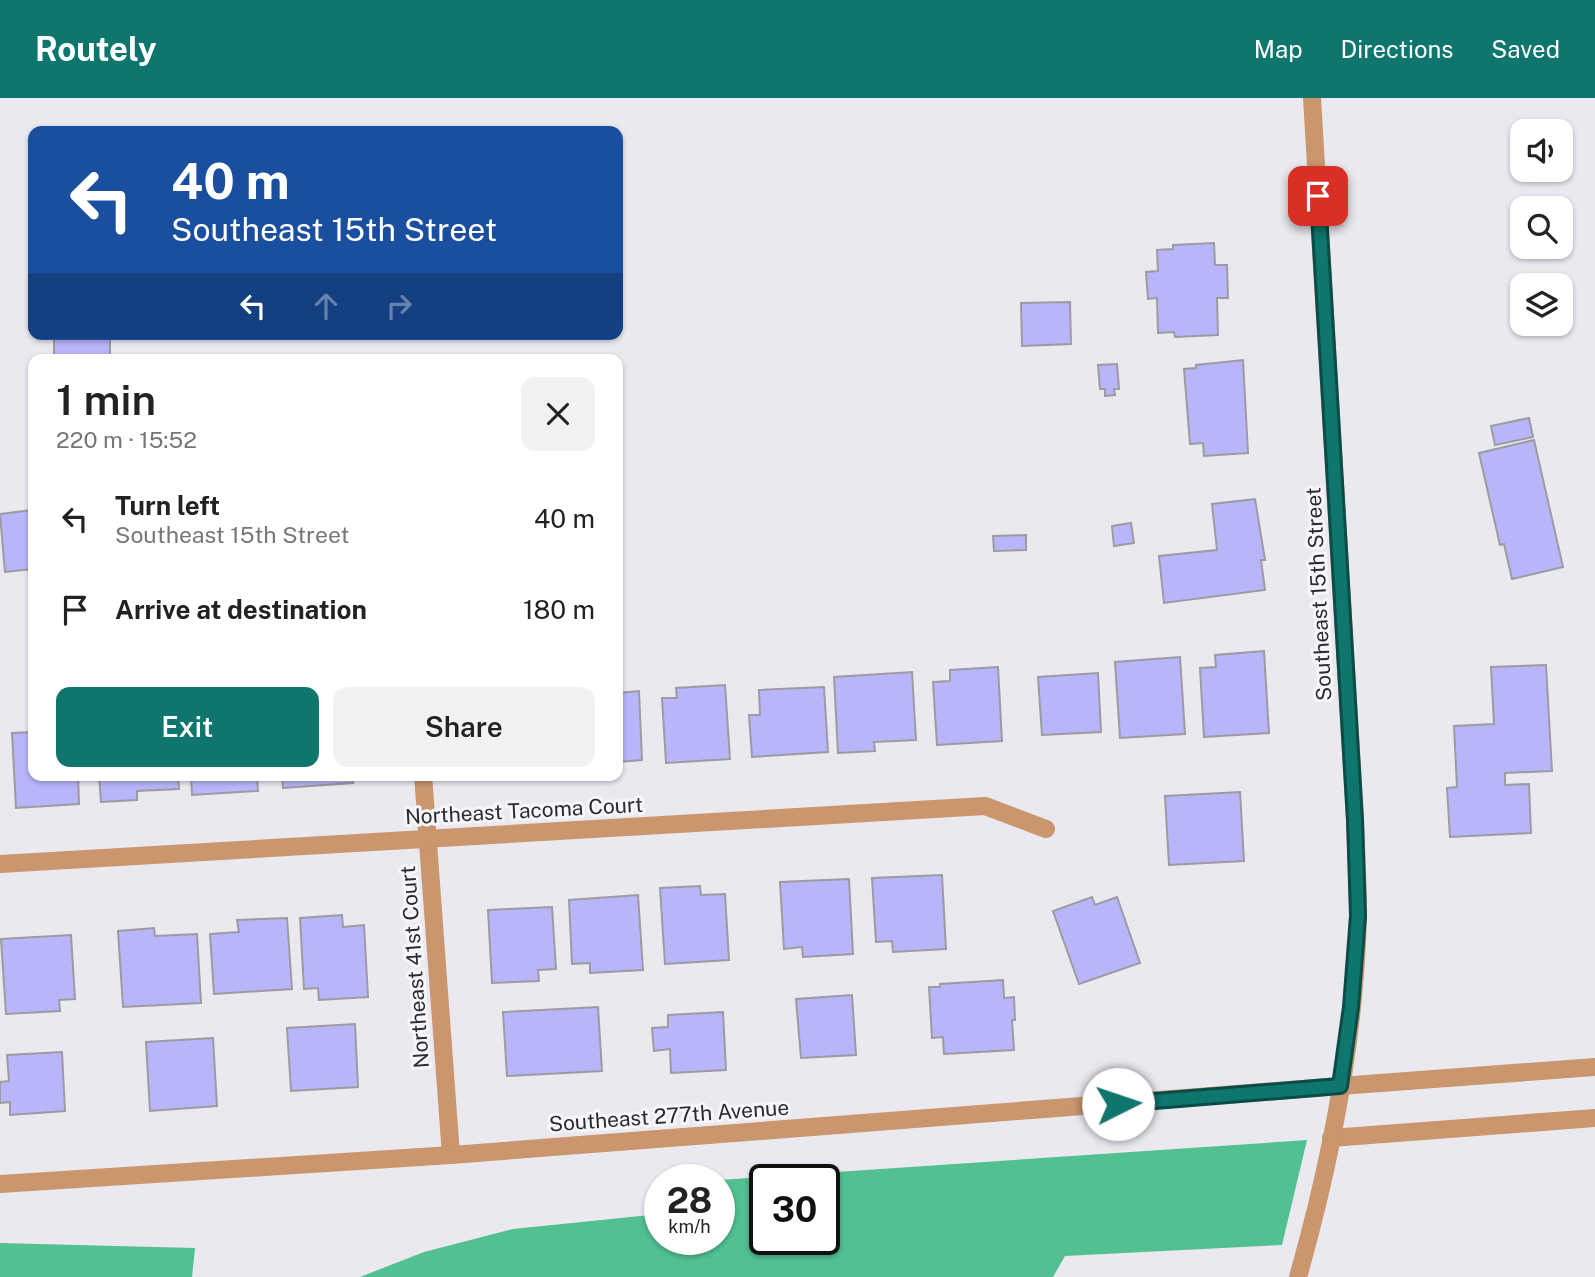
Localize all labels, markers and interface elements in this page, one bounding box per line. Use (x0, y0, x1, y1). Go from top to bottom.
text: Routely (35, 30, 157, 68)
text: Map (1254, 35, 1303, 63)
text: Directions (1341, 35, 1453, 63)
text: Saved (1491, 35, 1560, 63)
map controls (1510, 119, 1573, 336)
button: sound (1510, 119, 1573, 182)
text: 40 m (171, 152, 290, 210)
icon: left (56, 154, 147, 245)
pin (1288, 166, 1348, 226)
icon: arrive (1299, 177, 1337, 215)
button: search (1510, 196, 1573, 259)
text: Southeast 15th Street (171, 211, 497, 248)
button: layers (1510, 273, 1573, 336)
icon: left (234, 287, 272, 325)
icon: ahead (307, 287, 345, 325)
icon: right (380, 287, 418, 325)
text: 1 min (56, 375, 156, 424)
button: close (521, 377, 595, 451)
text: 220 m · 15:52 (56, 426, 197, 453)
street label: Southeast 15th Street (1300, 487, 1337, 702)
text: Turn left (115, 490, 220, 521)
icon: left (56, 500, 94, 538)
text: 40 m (534, 503, 595, 534)
text: Southeast 15th Street (115, 521, 349, 548)
icon: arrive (56, 591, 94, 629)
text: Arrive at destination (115, 594, 367, 625)
text: 180 m (523, 594, 595, 625)
button: Exit (56, 687, 319, 767)
button: Share (333, 687, 595, 767)
street label: Northeast Tacoma Court (404, 792, 644, 829)
street label: Northeast 41st Court (395, 865, 434, 1069)
position arrow (1081, 1067, 1155, 1141)
street label: Southeast 277th Avenue (548, 1095, 790, 1136)
speed limit sign: 30 (749, 1164, 840, 1255)
text: 28 (667, 1180, 712, 1221)
text: km/h (668, 1216, 711, 1237)

